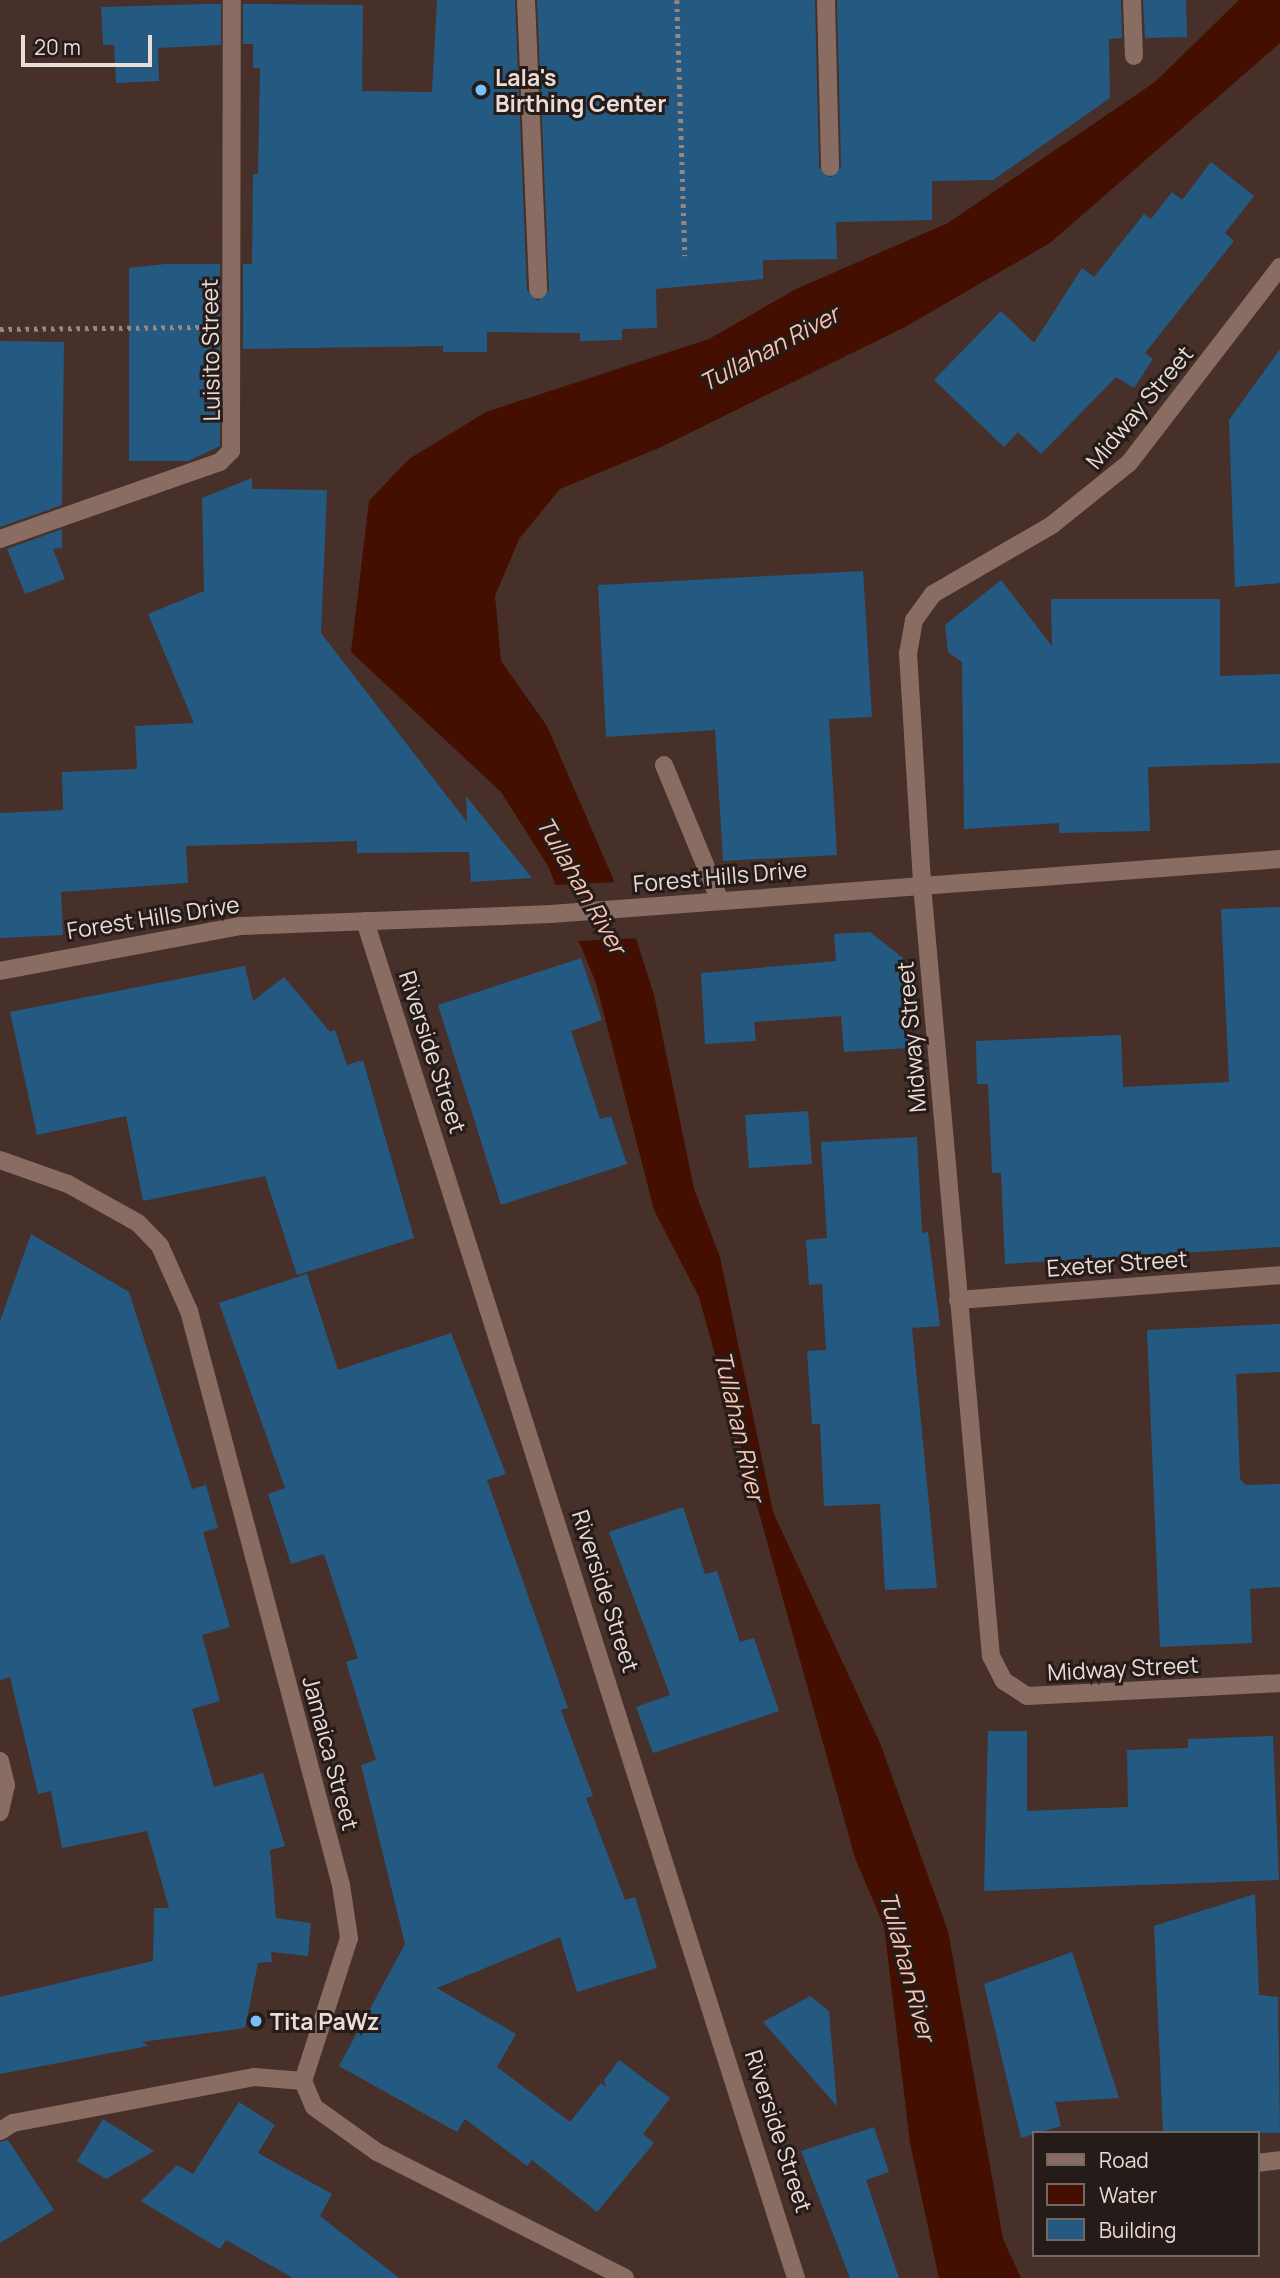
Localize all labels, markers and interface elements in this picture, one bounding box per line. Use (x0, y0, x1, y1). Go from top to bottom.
scale bar (24, 21, 156, 65)
text: 20 m (34, 33, 81, 61)
place label: Lala's Birthing Center (495, 63, 666, 117)
marker: Lala's Birthing Center (473, 82, 489, 98)
street label: Luisito Street (195, 278, 225, 422)
water label: Tullahan River (694, 299, 844, 397)
street label: Midway Street (1080, 340, 1198, 474)
water label: Tullahan River (531, 811, 633, 959)
street label: Forest Hills Drive (632, 855, 808, 897)
street label: Forest Hills Drive (65, 890, 241, 944)
street label: Midway Street (891, 960, 931, 1114)
street label: Riverside Street (394, 967, 472, 1137)
street label: Exeter Street (1046, 1244, 1188, 1282)
water label: Tullahan River (709, 1348, 771, 1504)
street label: Riverside Street (567, 1506, 645, 1676)
street label: Midway Street (1047, 1650, 1199, 1686)
street label: Jamaica Street (297, 1673, 365, 1833)
water label: Tullahan River (874, 1888, 942, 2044)
place label: Tita PaWz (270, 2007, 379, 2035)
marker: Tita PaWz (248, 2013, 264, 2029)
street label: Riverside Street (740, 2046, 818, 2216)
legend (1032, 2131, 1259, 2257)
text: Road (1099, 2146, 1149, 2174)
text: Water (1099, 2181, 1157, 2209)
text: Building (1099, 2216, 1176, 2244)

